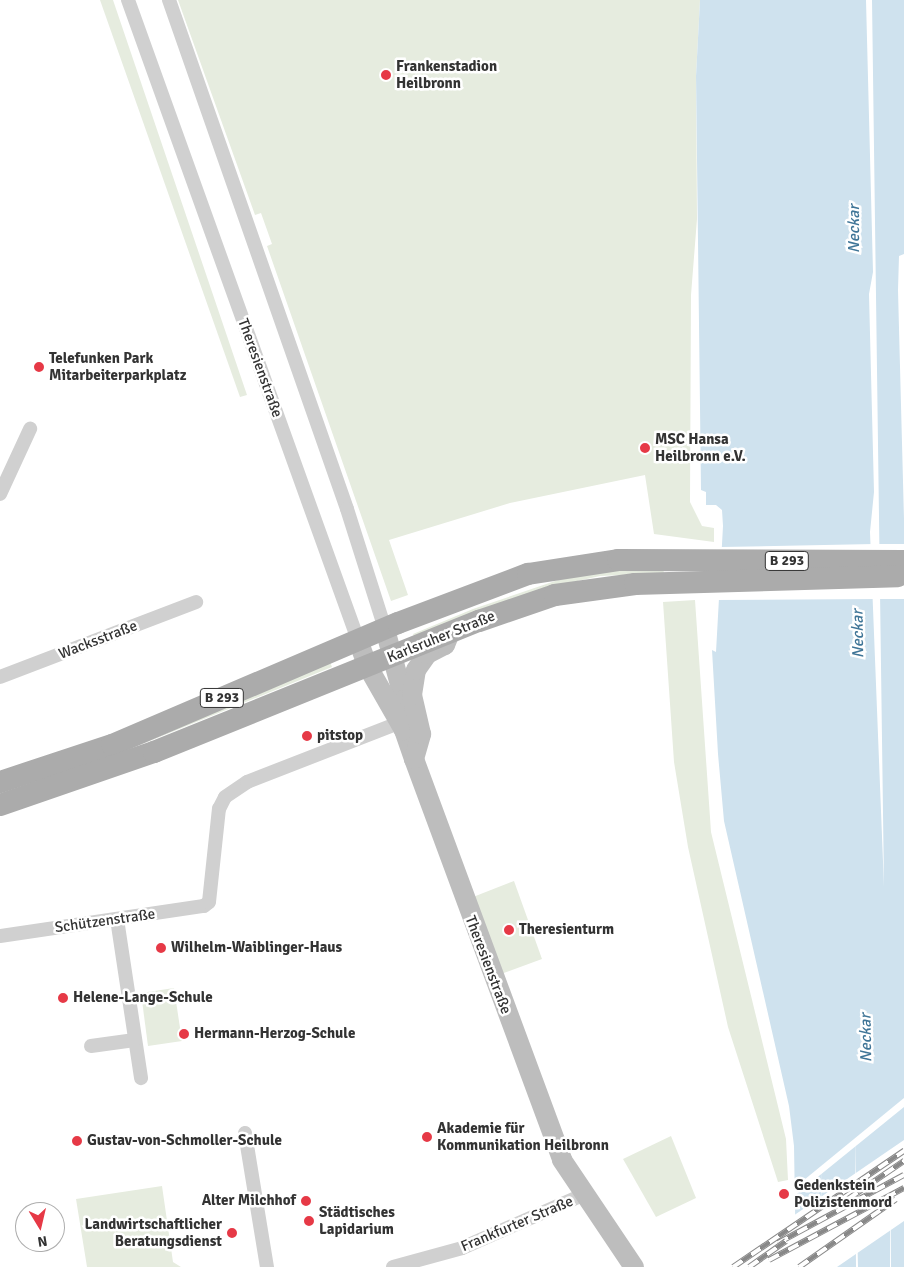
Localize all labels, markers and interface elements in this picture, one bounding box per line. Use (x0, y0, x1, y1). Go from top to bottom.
place label: Frankenstadion Heilbronn (396, 57, 497, 92)
marker: Frankenstadion Heilbronn (380, 69, 392, 81)
water label: Neckar (844, 205, 864, 253)
street label: Theresienstraße (234, 316, 286, 420)
place label: Telefunken Park Mitarbeiterparkplatz (49, 349, 186, 384)
marker: Telefunken Park Mitarbeiterparkplatz (33, 361, 45, 373)
place label: MSC Hansa Heilbronn e.V. (655, 430, 746, 465)
marker: MSC Hansa Heilbronn e.V. (639, 442, 651, 454)
road number: B 293 (764, 550, 810, 572)
street label: Karlsruher Straße (384, 607, 498, 667)
water label: Neckar (848, 610, 868, 658)
street label: Wacksstraße (56, 617, 140, 663)
road number: B 293 (200, 686, 244, 710)
place label: pitstop (317, 727, 363, 745)
marker: pitstop (301, 730, 313, 742)
street label: Schützenstraße (54, 905, 156, 937)
street label: Theresienstraße (461, 913, 515, 1017)
place label: Theresienturm (519, 921, 614, 939)
marker: Theresienturm (503, 924, 515, 936)
place label: Wilhelm-Waiblinger-Haus (171, 939, 342, 957)
marker: Wilhelm-Waiblinger-Haus (155, 942, 167, 954)
place label: Helene-Lange-Schule (73, 989, 213, 1007)
marker: Helene-Lange-Schule (57, 992, 69, 1004)
water label: Neckar (856, 1014, 876, 1062)
place label: Hermann-Herzog-Schule (194, 1025, 355, 1043)
marker: Hermann-Herzog-Schule (178, 1028, 190, 1040)
place label: Akademie für Kommunikation Heilbronn (437, 1119, 609, 1154)
marker: Akademie für Kommunikation Heilbronn (421, 1131, 433, 1143)
place label: Gustav-von-Schmoller-Schule (87, 1132, 282, 1150)
marker: Gustav-von-Schmoller-Schule (71, 1135, 83, 1147)
place label: Gedenkstein Polizistenmord (794, 1176, 892, 1211)
marker: Gedenkstein Polizistenmord (778, 1188, 790, 1200)
place label: Alter Milchhof (202, 1192, 296, 1210)
street label: Frankfurter Straße (458, 1192, 576, 1256)
marker: Alter Milchhof (300, 1195, 312, 1207)
north arrow (15, 1202, 65, 1252)
place label: Städtisches Lapidarium (319, 1203, 395, 1238)
place label: Landwirtschaftlicher Beratungsdienst (84, 1215, 222, 1250)
marker: Städtisches Lapidarium (303, 1215, 315, 1227)
marker: Landwirtschaftlicher Beratungsdienst (226, 1227, 238, 1239)
text: N (36, 1232, 48, 1250)

